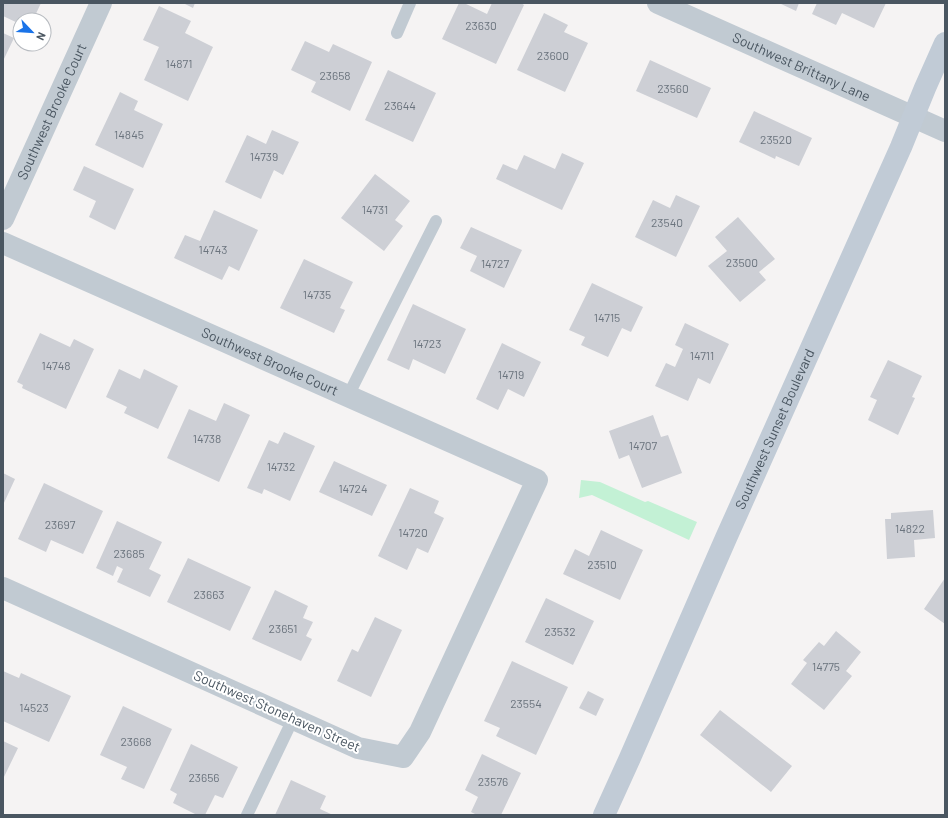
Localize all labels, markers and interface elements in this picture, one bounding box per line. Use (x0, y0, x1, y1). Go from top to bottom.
north arrow (12, 12, 52, 52)
house number: 23630 (465, 18, 497, 32)
street label: Southwest Brittany Lane (730, 28, 873, 105)
text: N (34, 30, 49, 43)
street label: Southwest Brooke Court (13, 40, 90, 182)
house number: 23600 (537, 48, 569, 62)
house number: 14871 (166, 56, 192, 70)
house number: 23658 (319, 68, 351, 82)
house number: 23560 (657, 81, 689, 95)
house number: 23644 (384, 98, 416, 112)
house number: 14845 (114, 127, 144, 141)
house number: 23520 (760, 132, 792, 146)
house number: 14739 (250, 149, 278, 163)
house number: 14731 (362, 202, 388, 216)
house number: 23540 (651, 215, 683, 229)
house number: 14743 (199, 242, 227, 256)
house number: 23500 (726, 255, 758, 269)
house number: 14727 (481, 256, 509, 270)
house number: 14735 (303, 287, 331, 301)
house number: 14715 (594, 310, 620, 324)
street label: Southwest Brooke Court (199, 323, 341, 399)
house number: 14723 (413, 336, 441, 350)
street label: Southwest Sunset Boulevard (731, 346, 818, 512)
house number: 14711 (690, 348, 714, 362)
house number: 14748 (42, 358, 71, 372)
house number: 14719 (498, 367, 524, 381)
house number: 14738 (193, 431, 221, 445)
house number: 14707 (629, 438, 658, 452)
house number: 14732 (267, 459, 295, 473)
house number: 14724 (338, 481, 368, 495)
house number: 23697 (45, 517, 76, 531)
house number: 14822 (895, 521, 925, 535)
house number: 14720 (398, 525, 428, 539)
house number: 23685 (113, 546, 145, 560)
house number: 23510 (587, 557, 617, 571)
house number: 23663 (193, 587, 225, 601)
house number: 23651 (269, 621, 297, 635)
house number: 23532 (544, 624, 576, 638)
house number: 14775 (812, 659, 840, 673)
street label: Southwest Stonehaven Street (191, 666, 363, 755)
house number: 23554 (510, 696, 542, 710)
house number: 14523 (19, 700, 49, 714)
house number: 23668 (120, 734, 152, 748)
house number: 23656 (188, 770, 220, 784)
house number: 23576 (478, 774, 508, 788)

